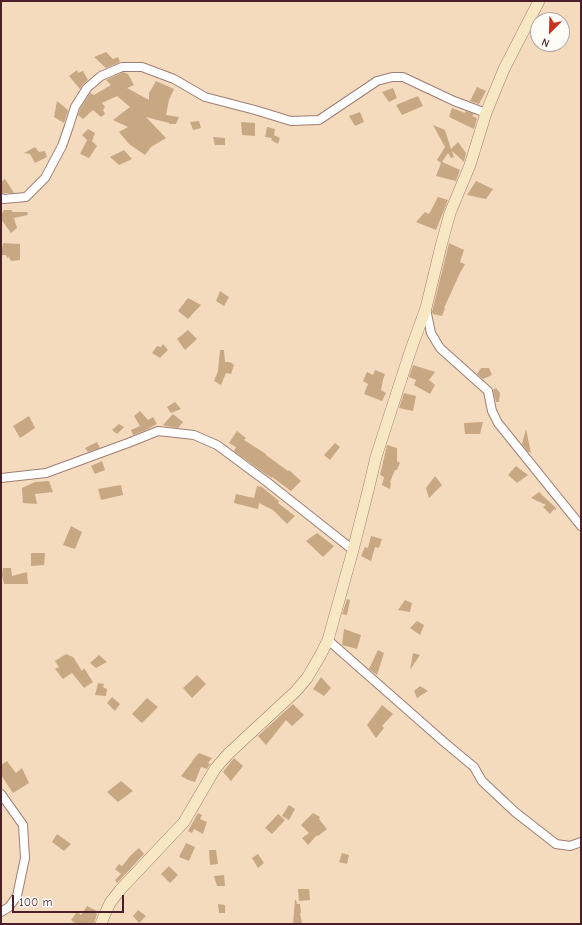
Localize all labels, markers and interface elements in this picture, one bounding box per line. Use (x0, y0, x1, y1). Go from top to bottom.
north arrow (530, 12, 570, 52)
text: N (540, 35, 551, 50)
scale bar (14, 887, 126, 913)
text: 100 m (19, 895, 52, 909)

